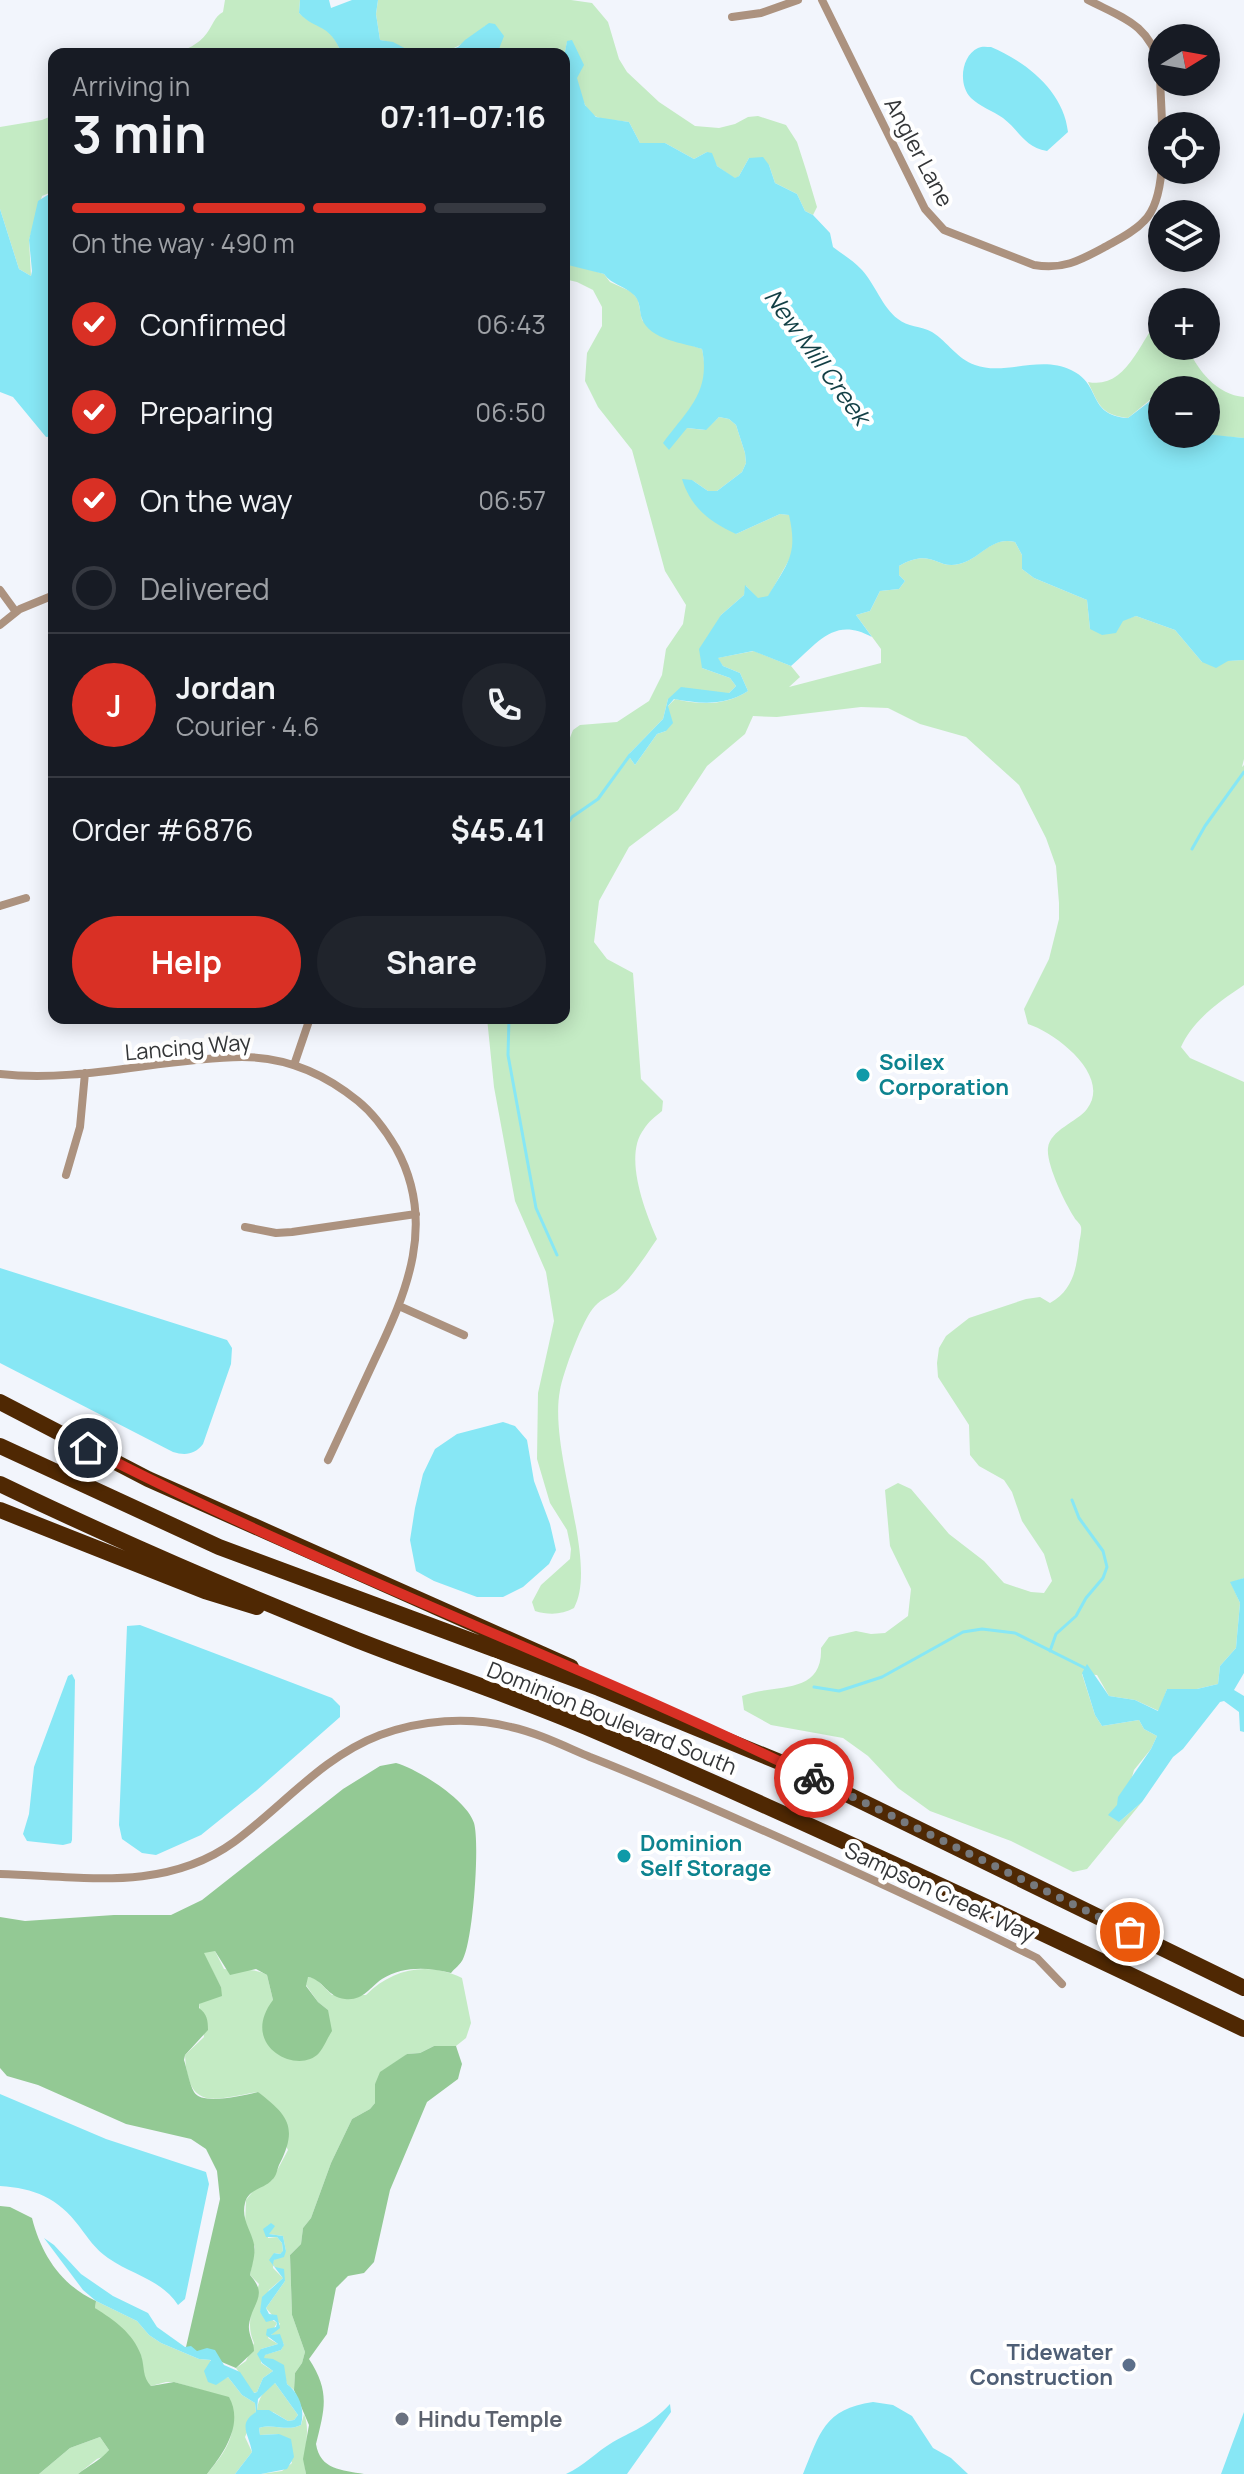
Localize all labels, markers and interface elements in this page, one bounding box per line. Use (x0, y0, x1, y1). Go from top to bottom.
north arrow (1148, 24, 1220, 96)
map controls (1148, 24, 1220, 448)
text: Arriving in (72, 68, 190, 104)
street label: Angler Lane (878, 92, 960, 212)
text: 07:11–07:16 (380, 96, 546, 137)
text: 3 min (72, 98, 207, 169)
button: locate (1148, 112, 1220, 184)
button: layers (1148, 200, 1220, 272)
text: On the way · 490 m (72, 225, 295, 261)
water label: New Mill Creek (757, 281, 880, 433)
button: + (1148, 288, 1220, 360)
icon: check (72, 302, 116, 346)
text: Confirmed (140, 304, 287, 345)
text: 06:43 (477, 306, 546, 342)
button: − (1148, 376, 1220, 448)
icon: check (72, 390, 116, 434)
text: Preparing (140, 392, 274, 433)
text: 06:50 (475, 394, 546, 430)
icon: check (72, 478, 116, 522)
text: On the way (140, 480, 293, 521)
text: 06:57 (478, 482, 546, 518)
text: Delivered (140, 568, 270, 609)
button: phone (462, 663, 546, 747)
text: Jordan (176, 667, 276, 708)
text: J (106, 685, 122, 726)
text: Courier · 4.6 (176, 708, 319, 744)
text: Order #6876 (72, 809, 254, 850)
text: $45.41 (451, 809, 546, 850)
button: Help (72, 916, 301, 1008)
button: Share (317, 916, 546, 1008)
street label: Lancing Way (124, 1027, 253, 1067)
place label: Soilex Corporation (879, 1047, 1009, 1102)
marker: Soilex Corporation (854, 1066, 872, 1084)
pin (54, 1414, 122, 1482)
icon: home (66, 1426, 110, 1470)
street label: Dominion Boulevard South (483, 1654, 741, 1782)
courier (774, 1738, 854, 1818)
icon: bike (792, 1756, 836, 1800)
place label: Dominion Self Storage (640, 1828, 772, 1883)
street label: Sampson Creek Way (840, 1835, 1040, 1949)
marker: Dominion Self Storage (615, 1847, 633, 1865)
pin (1096, 1898, 1164, 1966)
icon: bag (1108, 1910, 1152, 1954)
place label: Tidewater Construction (970, 2337, 1113, 2392)
marker: Tidewater Construction (1120, 2356, 1138, 2374)
place label: Hindu Temple (418, 2404, 563, 2434)
marker: Hindu Temple (393, 2410, 411, 2428)

